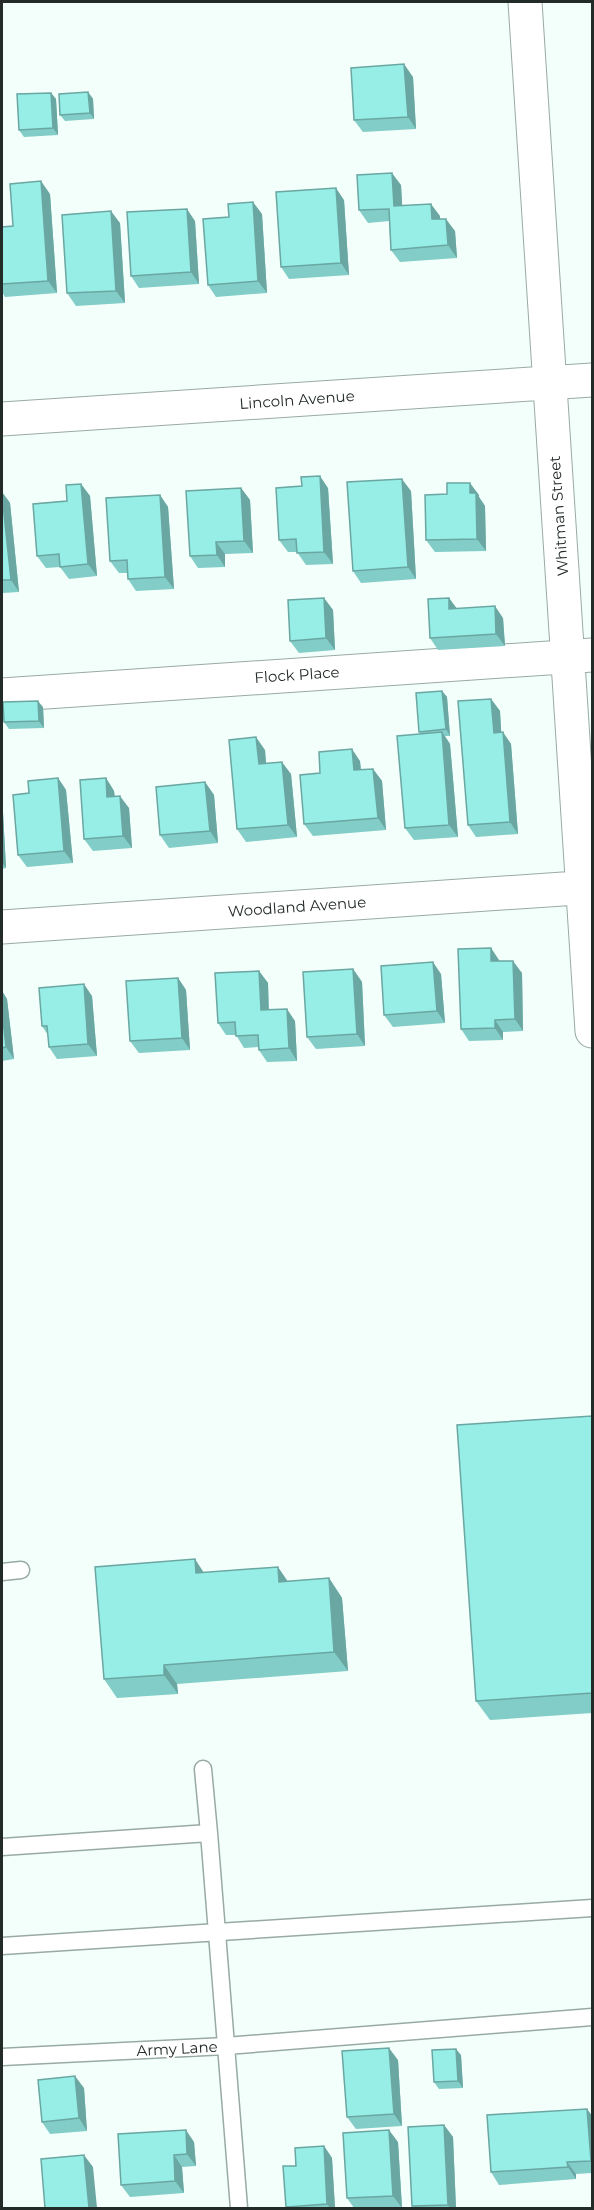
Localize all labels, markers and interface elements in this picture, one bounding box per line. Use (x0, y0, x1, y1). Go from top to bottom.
street label: Lincoln Avenue (239, 386, 355, 413)
street label: Whitman Street (545, 455, 572, 577)
street label: Flock Place (254, 662, 340, 687)
street label: Woodland Avenue (227, 892, 367, 921)
street label: Army Lane (136, 2037, 218, 2060)

